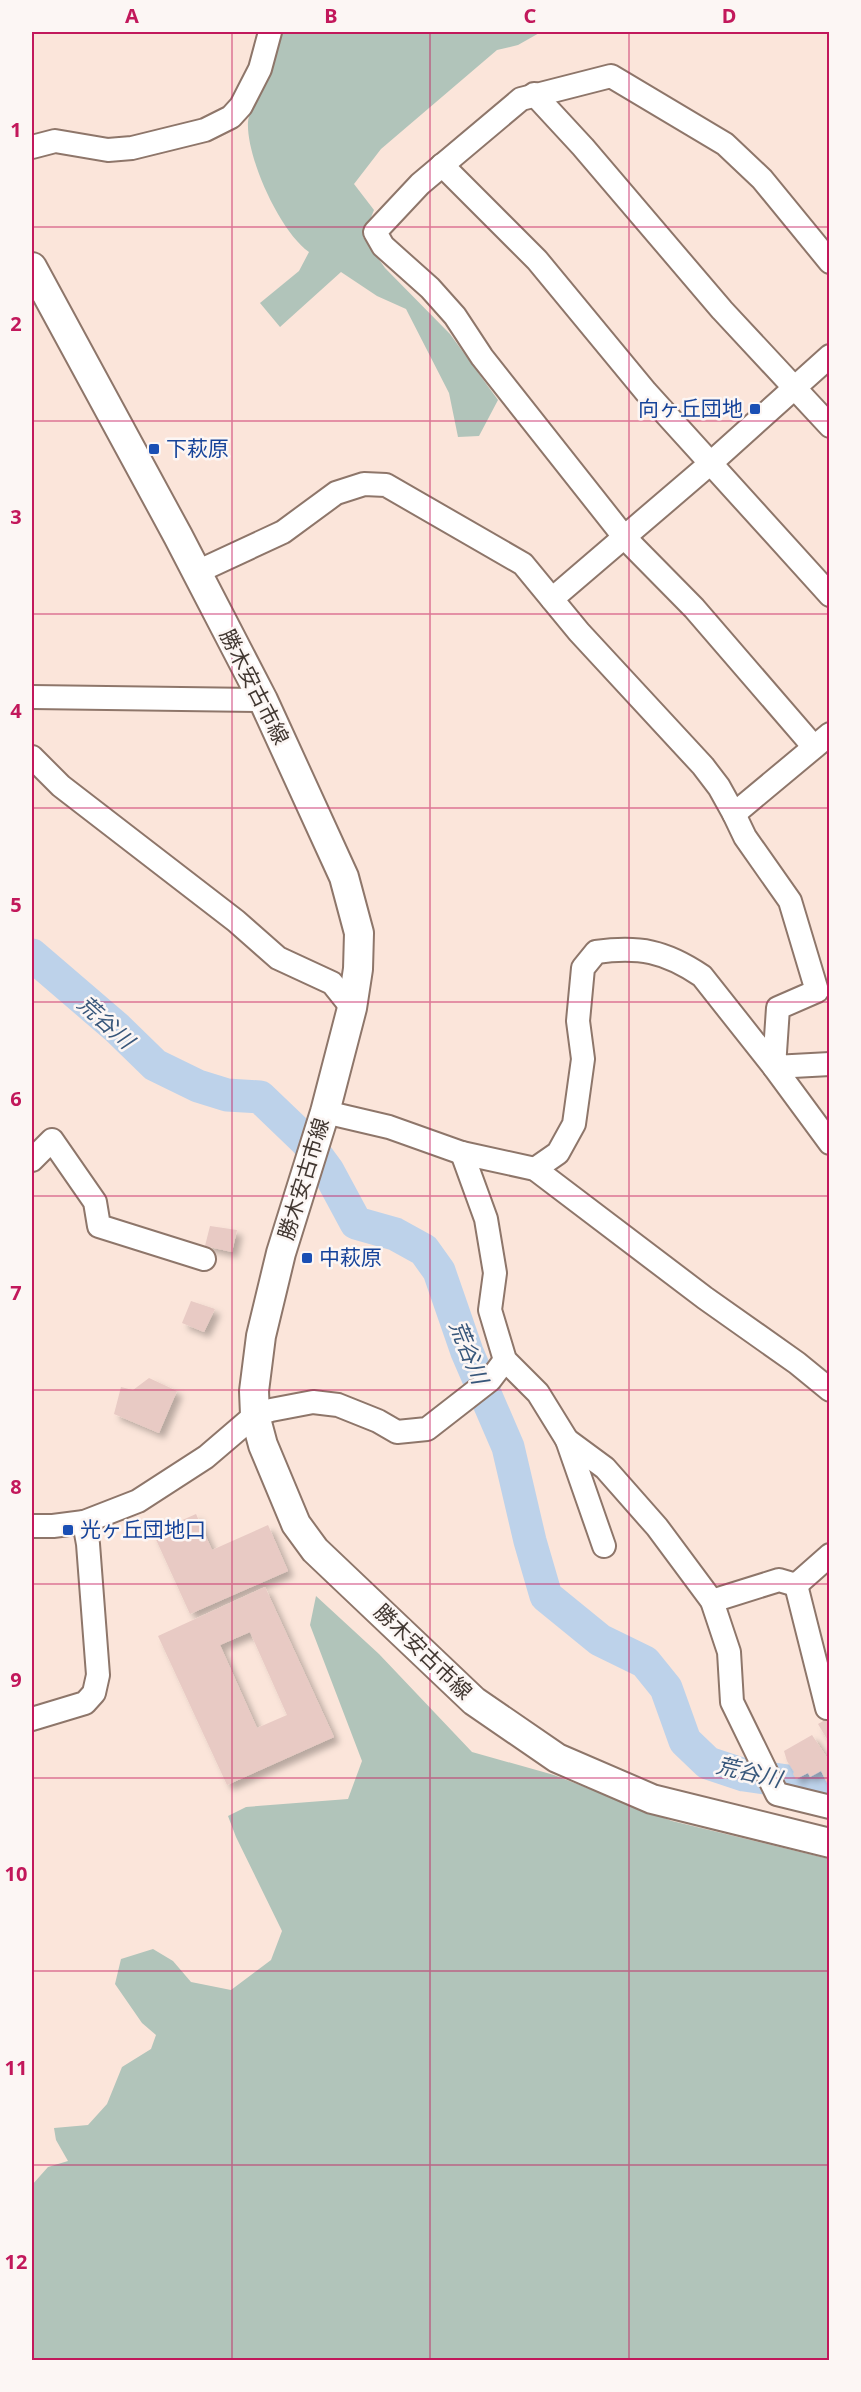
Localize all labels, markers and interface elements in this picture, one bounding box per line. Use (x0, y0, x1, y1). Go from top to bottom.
text: A (125, 2, 139, 29)
text: B (324, 2, 338, 29)
text: C (524, 2, 537, 29)
text: D (722, 2, 736, 29)
text: 1 (10, 116, 22, 143)
text: 2 (10, 310, 22, 337)
place label: 向ヶ丘団地 (638, 394, 743, 422)
marker: 向ヶ丘団地 (748, 402, 762, 416)
place label: 下萩原 (166, 434, 229, 462)
marker: 下萩原 (147, 442, 161, 456)
text: 3 (10, 503, 22, 530)
street label: 勝木安古市線 (214, 624, 296, 749)
text: 4 (10, 697, 22, 724)
text: 5 (10, 891, 22, 918)
water label: 荒谷川 (72, 988, 143, 1056)
text: 6 (10, 1085, 22, 1112)
street label: 勝木安古市線 (271, 1114, 335, 1243)
place label: 中萩原 (319, 1243, 382, 1271)
marker: 中萩原 (300, 1251, 314, 1265)
text: 7 (10, 1279, 22, 1306)
water label: 荒谷川 (444, 1315, 497, 1390)
text: 8 (10, 1473, 22, 1500)
place label: 光ヶ丘団地口 (80, 1515, 206, 1543)
marker: 光ヶ丘団地口 (61, 1523, 75, 1537)
street label: 勝木安古市線 (369, 1597, 479, 1705)
text: 9 (10, 1666, 22, 1693)
water label: 荒谷川 (714, 1749, 787, 1794)
text: 10 (5, 1860, 27, 1887)
text: 11 (5, 2054, 27, 2081)
text: 12 (5, 2248, 27, 2275)

